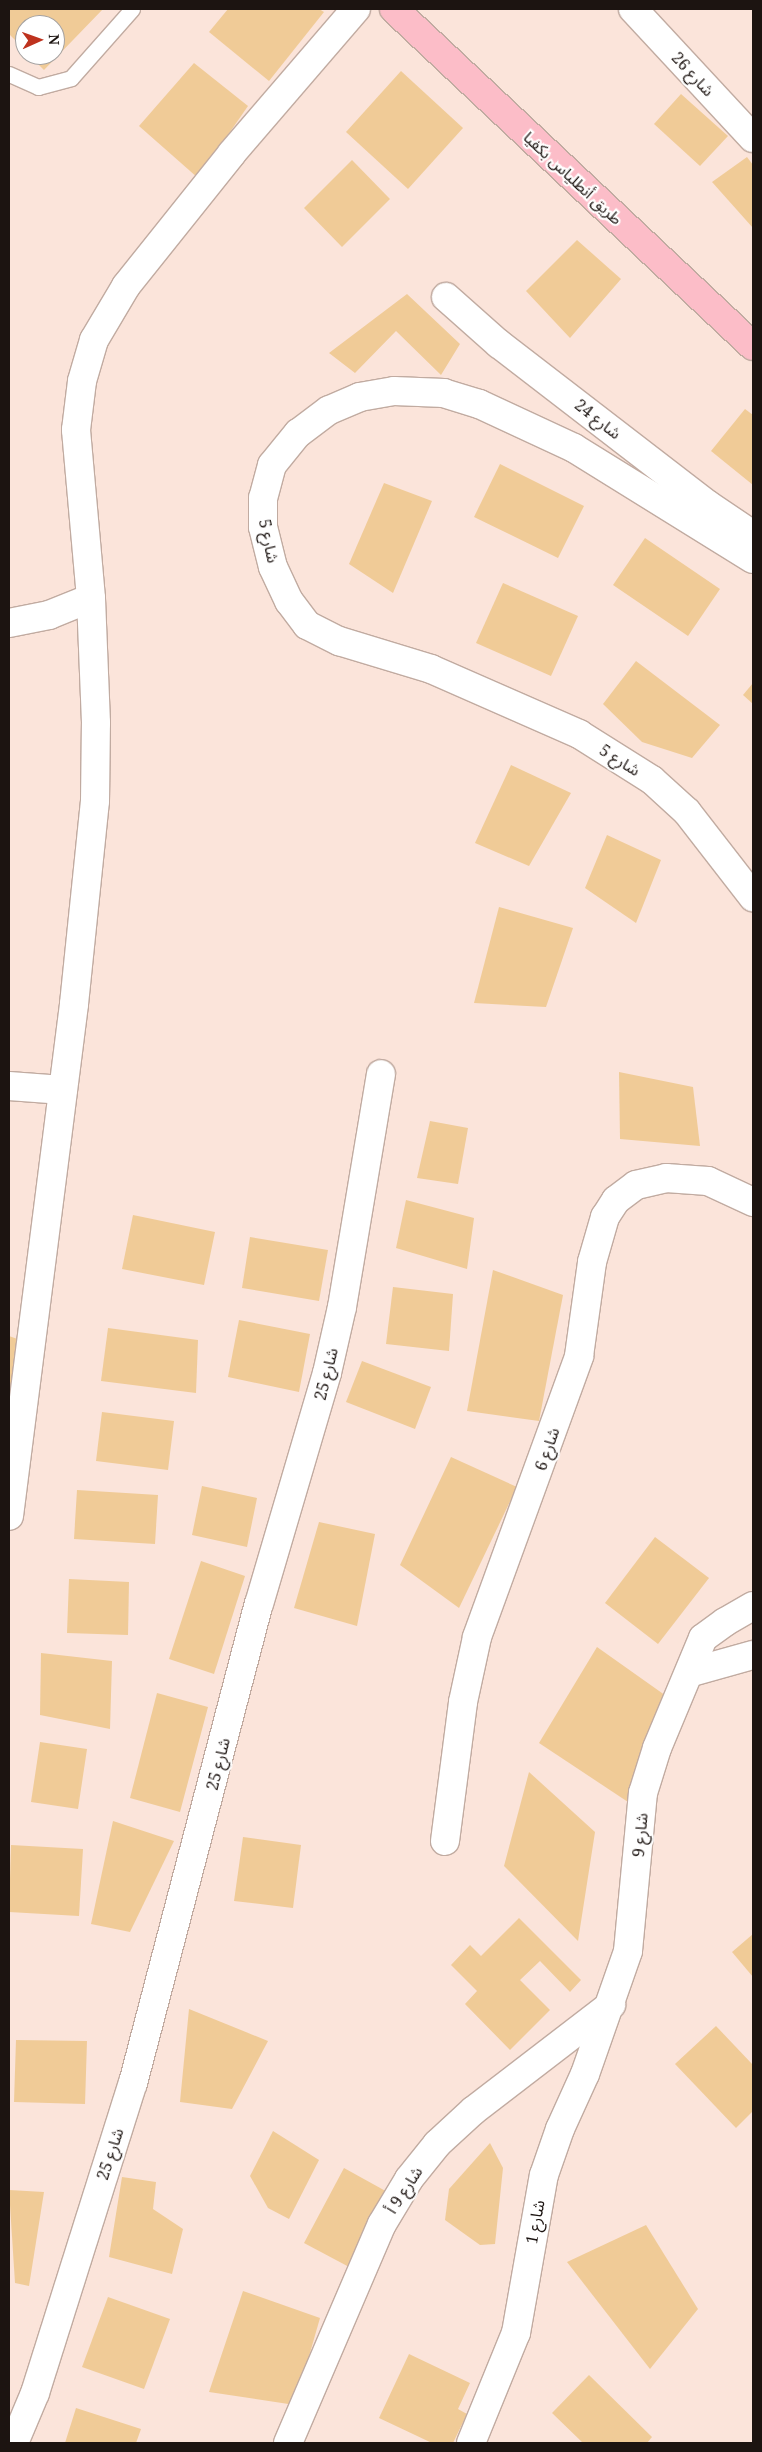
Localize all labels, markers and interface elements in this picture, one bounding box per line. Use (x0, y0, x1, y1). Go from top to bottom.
north arrow (15, 15, 65, 65)
text: N (45, 34, 64, 45)
street label: شارع 26 (668, 48, 718, 100)
street label: طريق أنطلياس بكفيا (520, 127, 626, 229)
street label: شارع 24 (571, 395, 625, 443)
street label: شارع 5 (255, 517, 283, 565)
street label: شارع 5 (596, 740, 644, 780)
street label: شارع 25 (310, 1346, 342, 1402)
street label: شارع 6 (531, 1425, 563, 1473)
street label: شارع 25 (202, 1736, 234, 1792)
street label: شارع 9 (629, 1812, 651, 1858)
street label: شارع 25 (93, 2126, 127, 2182)
street label: شارع 9 أ (382, 2163, 426, 2217)
street label: شارع 1 (522, 2199, 548, 2245)

